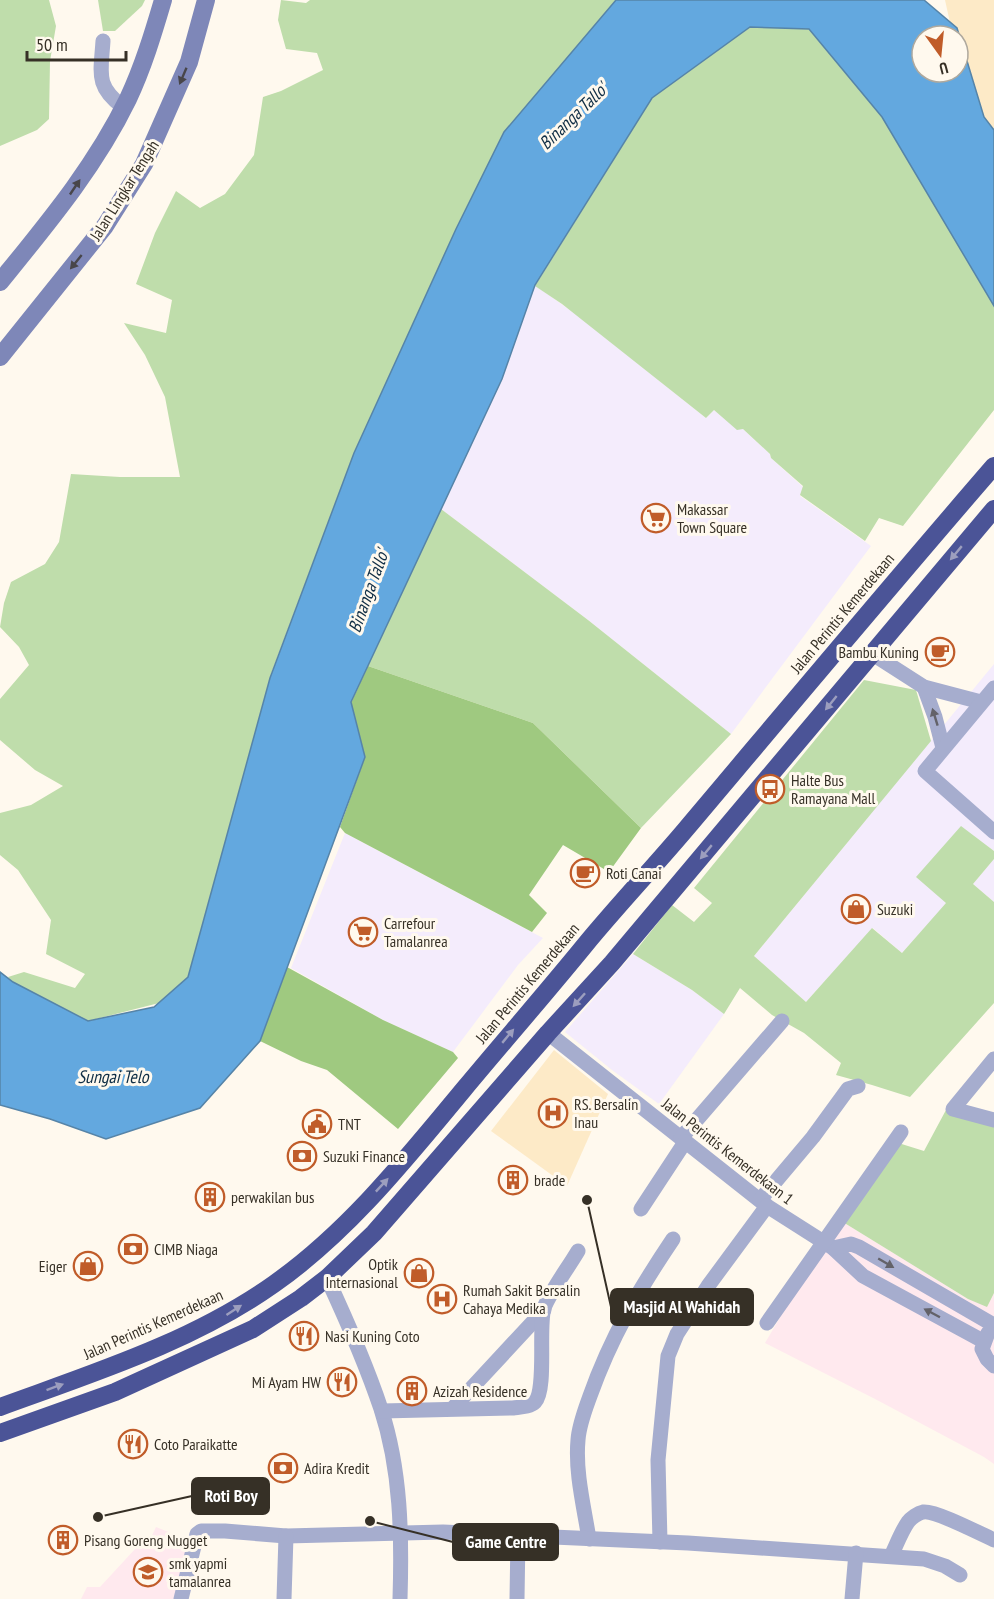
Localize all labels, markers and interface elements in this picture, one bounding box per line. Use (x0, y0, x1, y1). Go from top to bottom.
scale bar (27, 24, 126, 62)
north arrow (910, 24, 970, 84)
text: 50 m (36, 33, 68, 56)
text: U (937, 58, 950, 79)
one-way arrow (178, 67, 187, 85)
water label: Binanga Tallo' (534, 76, 614, 154)
street label: Jalan Lingkar Tengah (85, 136, 163, 245)
one-way arrow (69, 179, 81, 195)
one-way arrow (69, 254, 82, 270)
place label: Makassar Town Square (677, 499, 747, 537)
supermarket icon: Makassar Town Square (640, 502, 672, 534)
water label: Binanga Tallo' (342, 544, 394, 635)
one-way arrow (950, 545, 963, 560)
street label: Jalan Perintis Kemerdekaan (785, 549, 898, 678)
cafe icon: Bambu Kuning (924, 636, 956, 668)
place label: Bambu Kuning (838, 642, 919, 662)
one-way arrow (825, 695, 837, 710)
one-way arrow (930, 708, 939, 726)
place label: Halte Bus Ramayana Mall (791, 770, 875, 808)
bus stop icon: Halte Bus Ramayana Mall (754, 773, 786, 805)
one-way arrow (700, 844, 713, 859)
cafe icon: Roti Canai (569, 857, 601, 889)
place label: Roti Canai (606, 863, 662, 883)
shop icon: Suzuki (840, 893, 872, 925)
place label: Suzuki (877, 899, 913, 919)
place label: Carrefour Tamalanrea (384, 913, 448, 951)
supermarket icon: Carrefour Tamalanrea (347, 916, 379, 948)
street label: Jalan Perintis Kemerdekaan (470, 919, 583, 1048)
one-way arrow (573, 992, 586, 1007)
one-way arrow (501, 1029, 514, 1044)
water label: Sungai Telo (77, 1065, 150, 1088)
street label: Jalan Perintis Kemerdekaan 1 (658, 1093, 798, 1208)
place label: RS. Bersalin Inau (574, 1094, 638, 1132)
hospital icon: RS. Bersalin Inau (537, 1097, 569, 1129)
public building icon: TNT (301, 1108, 333, 1140)
place label: TNT (338, 1114, 361, 1134)
bank icon: Suzuki Finance (286, 1140, 318, 1172)
place label: Suzuki Finance (323, 1146, 405, 1166)
building icon: brade (497, 1164, 529, 1196)
place label: brade (534, 1170, 565, 1190)
one-way arrow (375, 1177, 389, 1192)
building icon: perwakilan bus (194, 1181, 226, 1213)
place label: perwakilan bus (231, 1187, 314, 1207)
bank icon: CIMB Niaga (117, 1233, 149, 1265)
place label: CIMB Niaga (154, 1239, 218, 1259)
shop icon: Eiger (72, 1250, 104, 1282)
place label: Optik Internasional (326, 1254, 399, 1292)
place label: Eiger (39, 1256, 68, 1276)
shop icon: Optik Internasional (403, 1257, 435, 1289)
one-way arrow (878, 1257, 894, 1268)
place label: Rumah Sakit Bersalin Cahaya Medika (463, 1280, 580, 1318)
hospital icon: Rumah Sakit Bersalin Cahaya Medika (426, 1283, 458, 1315)
street label: Jalan Perintis Kemerdekaan (79, 1284, 226, 1364)
callout: Masjid Al Wahidah (611, 1289, 753, 1325)
text: Masjid Al Wahidah (624, 1295, 740, 1318)
one-way arrow (225, 1304, 242, 1315)
one-way arrow (923, 1308, 940, 1318)
restaurant icon: Nasi Kuning Coto (288, 1320, 320, 1352)
place label: Nasi Kuning Coto (325, 1326, 420, 1346)
restaurant icon: Mi Ayam HW (326, 1366, 358, 1398)
place label: Mi Ayam HW (252, 1372, 321, 1392)
building icon: Azizah Residence (396, 1375, 428, 1407)
place label: Azizah Residence (433, 1381, 527, 1401)
one-way arrow (46, 1382, 64, 1391)
restaurant icon: Coto Paraikatte (117, 1428, 149, 1460)
place label: Coto Paraikatte (154, 1434, 238, 1454)
bank icon: Adira Kredit (267, 1452, 299, 1484)
place label: Adira Kredit (304, 1458, 370, 1478)
callout: Roti Boy (192, 1478, 269, 1514)
text: Roti Boy (204, 1484, 258, 1507)
building icon: Pisang Goreng Nugget (47, 1524, 79, 1556)
callout: Game Centre (453, 1524, 558, 1560)
place label: Pisang Goreng Nugget (84, 1530, 208, 1550)
text: Game Centre (465, 1530, 547, 1553)
place label: smk yapmi tamalanrea (169, 1553, 231, 1591)
school or university icon: smk yapmi tamalanrea (132, 1556, 164, 1588)

